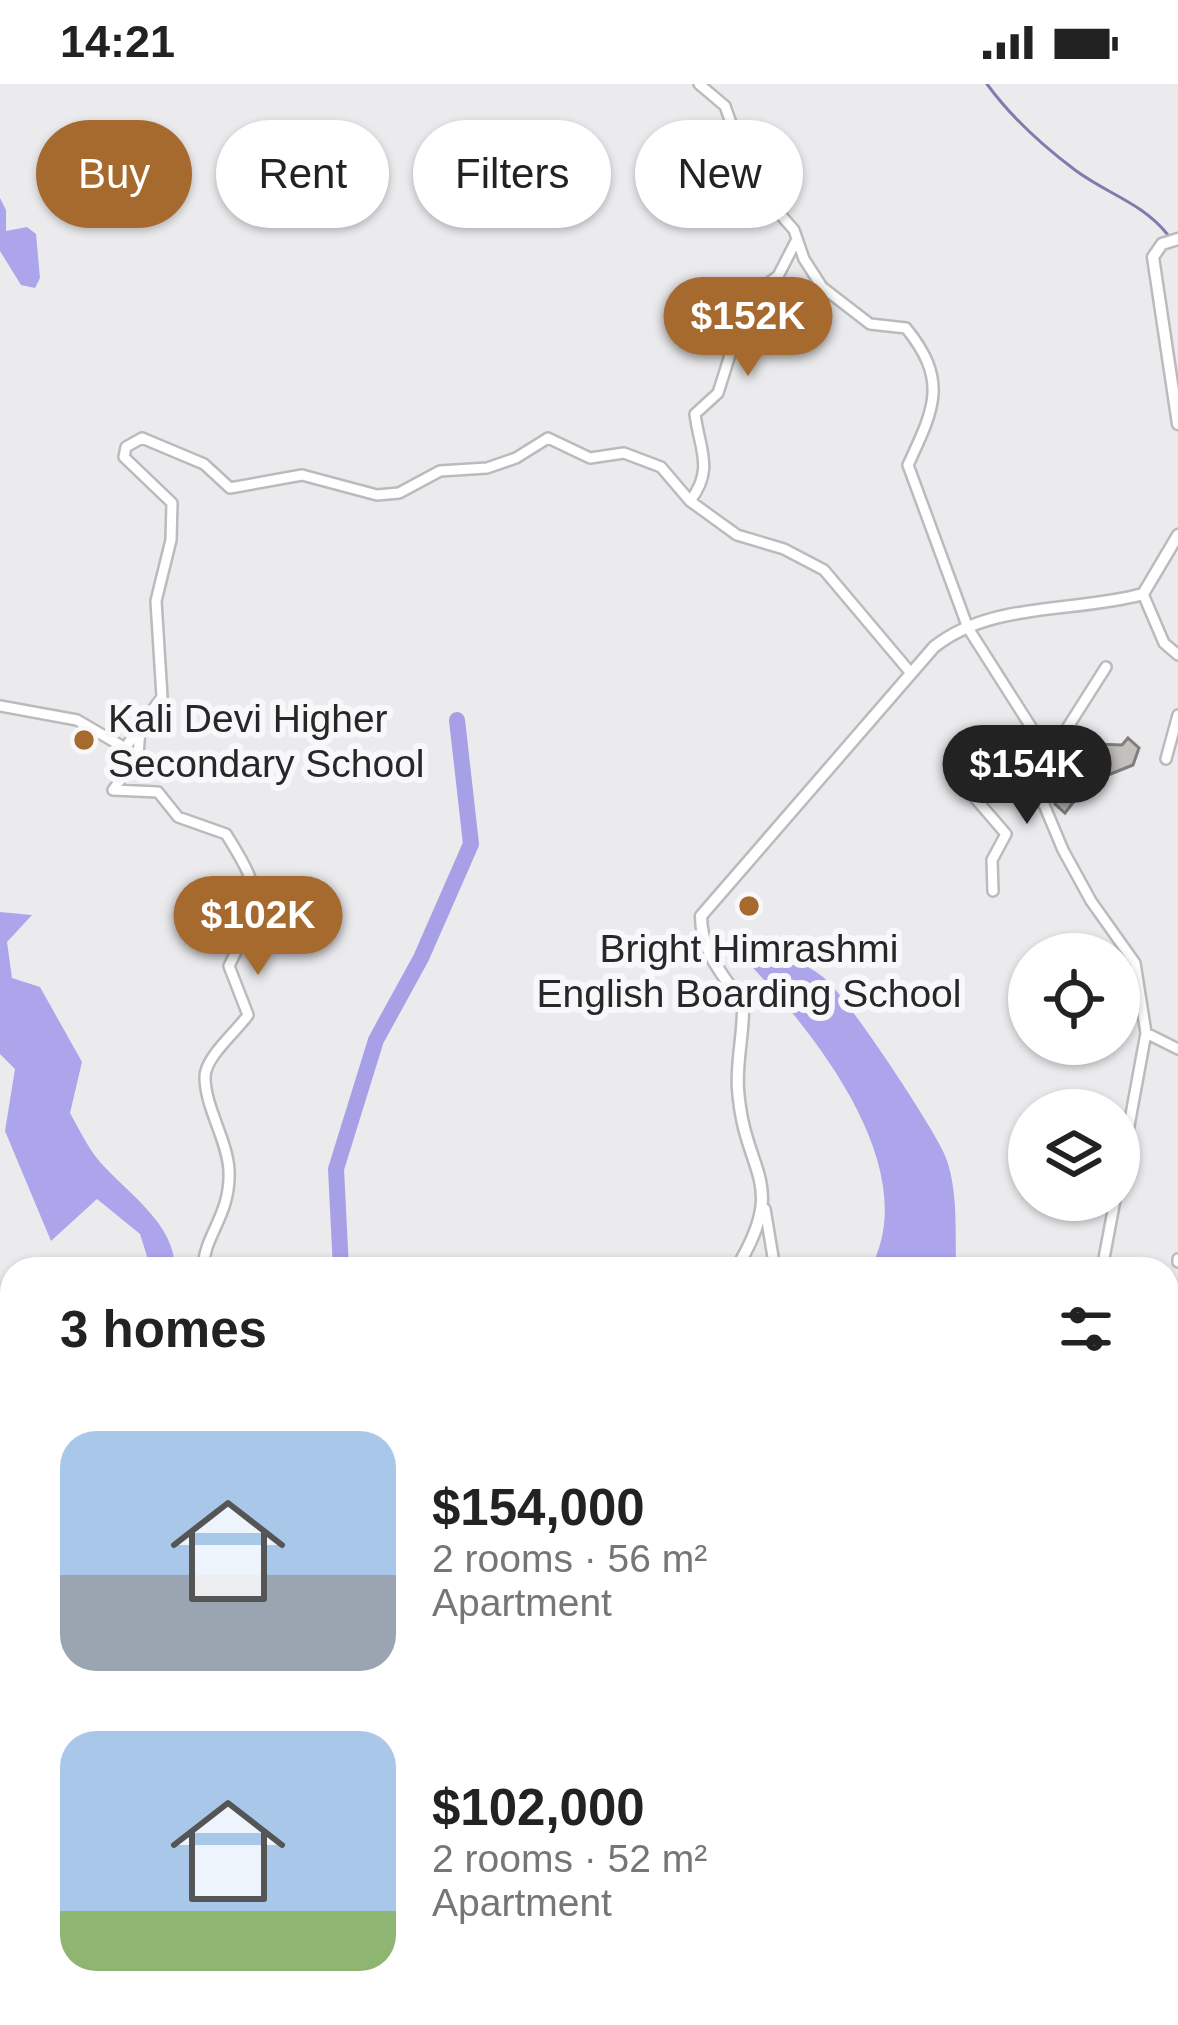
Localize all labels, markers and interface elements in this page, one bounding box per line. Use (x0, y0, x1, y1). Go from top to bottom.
text: 14:21 (60, 16, 175, 67)
chip: Buy (36, 120, 192, 228)
chip: Rent (216, 120, 389, 228)
chip: Filters (413, 120, 611, 228)
chip: New (635, 120, 803, 228)
pin: $152K (664, 277, 832, 379)
text: $152K (691, 294, 805, 337)
place label: Kali Devi Higher Secondary School (108, 697, 425, 785)
pin: $154K (943, 725, 1111, 827)
marker: Kali Devi Higher Secondary School (71, 727, 97, 753)
text: $154K (970, 742, 1084, 785)
pin: $102K (174, 876, 342, 978)
text: $102K (201, 893, 315, 936)
marker: Bright Himrashmi English Boarding School (736, 893, 762, 919)
place label: Bright Himrashmi English Boarding School (537, 927, 961, 1015)
map controls (1008, 933, 1140, 1221)
button: locate (1008, 933, 1140, 1065)
button: layers (1008, 1089, 1140, 1221)
icon: filters (1053, 1296, 1119, 1362)
text: 3 homes (60, 1301, 267, 1358)
icon: home (156, 1479, 300, 1623)
text: $154,000 (432, 1479, 645, 1536)
text: 2 rooms · 56 m² (432, 1537, 707, 1580)
text: Apartment (432, 1581, 612, 1624)
icon: home (156, 1779, 300, 1923)
text: $102,000 (432, 1779, 645, 1836)
text: 2 rooms · 52 m² (432, 1837, 707, 1880)
text: Apartment (432, 1881, 612, 1924)

